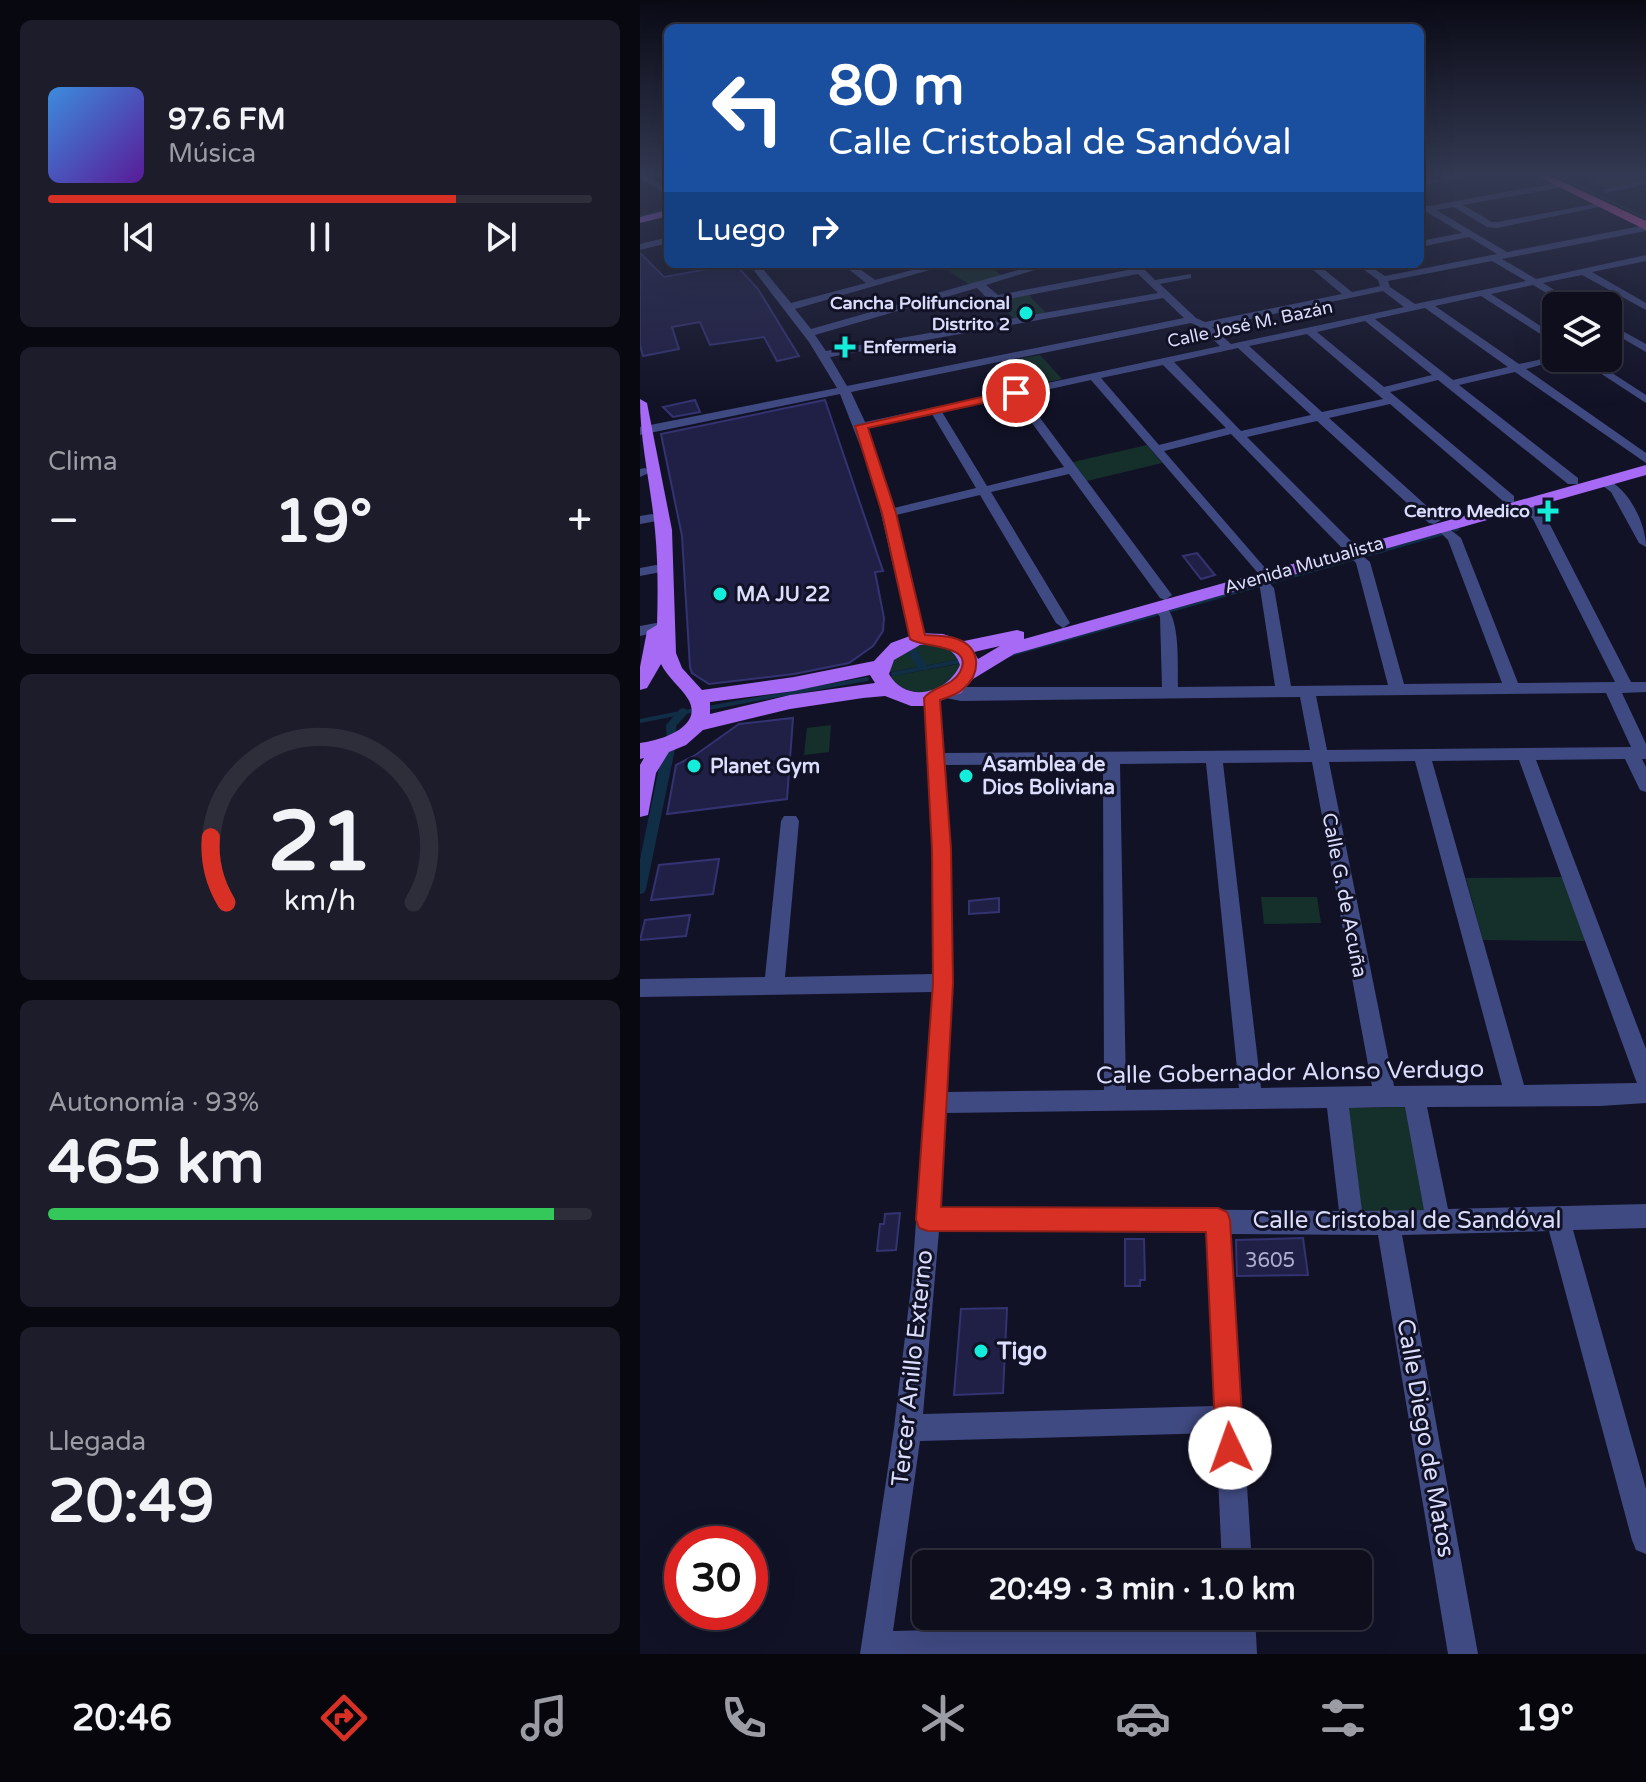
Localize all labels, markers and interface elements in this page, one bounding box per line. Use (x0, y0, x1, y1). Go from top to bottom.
text: 80 m (828, 53, 964, 120)
icon: left (696, 56, 800, 160)
text: 97.6 FM (168, 101, 286, 138)
text: Calle Cristobal de Sandóval (828, 121, 1291, 164)
text: Música (168, 138, 256, 169)
icon: right (802, 208, 846, 252)
text: Luego (696, 212, 786, 249)
icon: previous (117, 215, 161, 259)
icon: pause (298, 215, 342, 259)
icon: next (479, 215, 523, 259)
place label: Cancha Polifuncional Distrito 2 (830, 292, 1010, 335)
map controls (1542, 292, 1622, 372)
button: layers (1542, 292, 1622, 372)
street label: Calle José M. Bazán (1165, 296, 1335, 352)
marker: Cancha Polifuncional Distrito 2 (1017, 304, 1035, 322)
marker: Enfermeria (834, 336, 856, 358)
place label: Enfermeria (863, 336, 957, 358)
pin (982, 359, 1050, 427)
icon: arrive (994, 371, 1038, 415)
text: Clima (48, 446, 118, 477)
text: 19° (274, 486, 372, 558)
text: − (48, 495, 79, 548)
text: + (567, 495, 592, 548)
place label: Centro Medico (1404, 500, 1530, 522)
marker: Centro Medico (1537, 500, 1559, 522)
street label: Avenida Mutualista (1222, 532, 1386, 598)
place label: MA JU 22 (736, 583, 830, 607)
marker: MA JU 22 (711, 585, 729, 603)
place label: Asamblea de Dios Boliviana (982, 753, 1115, 800)
place label: Planet Gym (710, 755, 820, 779)
marker: Planet Gym (685, 757, 703, 775)
marker: Asamblea de Dios Boliviana (957, 767, 975, 785)
text: 21 (268, 793, 372, 893)
street label: Calle G. de Acuña (1316, 811, 1372, 980)
text: km/h (284, 884, 356, 918)
street label: Calle Gobernador Alonso Verdugo (1096, 1055, 1484, 1090)
text: Autonomía · 93% (48, 1087, 259, 1118)
text: 465 km (48, 1127, 264, 1199)
street label: Calle Cristobal de Sandóval (1253, 1206, 1561, 1235)
street label: Tercer Anillo Externo (886, 1248, 939, 1488)
house number: 3605 (1245, 1249, 1295, 1273)
street label: Calle Diego de Matos (1390, 1317, 1461, 1560)
place label: Tigo (996, 1337, 1047, 1366)
marker: Tigo (972, 1342, 990, 1360)
position arrow (1188, 1406, 1272, 1490)
text: Llegada (48, 1426, 146, 1457)
text: 20:49 (48, 1466, 214, 1538)
speed limit sign: 30 (664, 1526, 768, 1630)
text: 20:49 · 3 min · 1.0 km (988, 1571, 1296, 1608)
icon: directions (316, 1690, 372, 1746)
icon: music (516, 1690, 572, 1746)
icon: phone (716, 1690, 772, 1746)
icon: climate (915, 1690, 971, 1746)
icon: car (1115, 1690, 1171, 1746)
icon: filters (1315, 1690, 1371, 1746)
text: 20:46 (72, 1697, 172, 1740)
text: 19° (1515, 1697, 1574, 1740)

